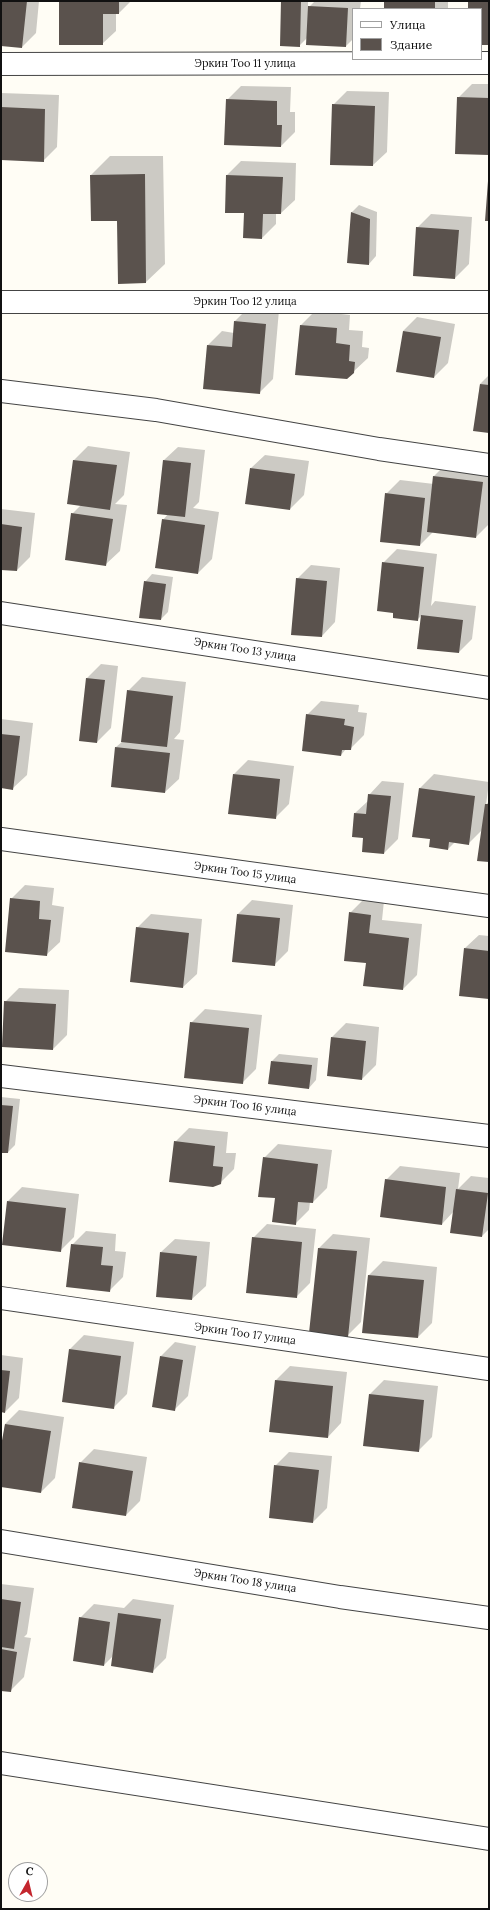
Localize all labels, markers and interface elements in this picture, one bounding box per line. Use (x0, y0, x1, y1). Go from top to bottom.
legend (352, 8, 482, 60)
text: Улица (390, 17, 426, 32)
text: Здание (390, 37, 432, 52)
street label: Эркин Тоо 11 улица (194, 57, 296, 71)
street label: Эркин Тоо 12 улица (193, 295, 297, 309)
street label: Эркин Тоо 13 улица (193, 635, 297, 665)
street label: Эркин Тоо 15 улица (193, 859, 297, 887)
street label: Эркин Тоо 16 улица (193, 1093, 297, 1119)
street label: Эркин Тоо 17 улица (193, 1320, 297, 1348)
street label: Эркин Тоо 18 улица (193, 1566, 297, 1596)
north arrow (8, 1862, 48, 1902)
text: С (25, 1864, 34, 1879)

